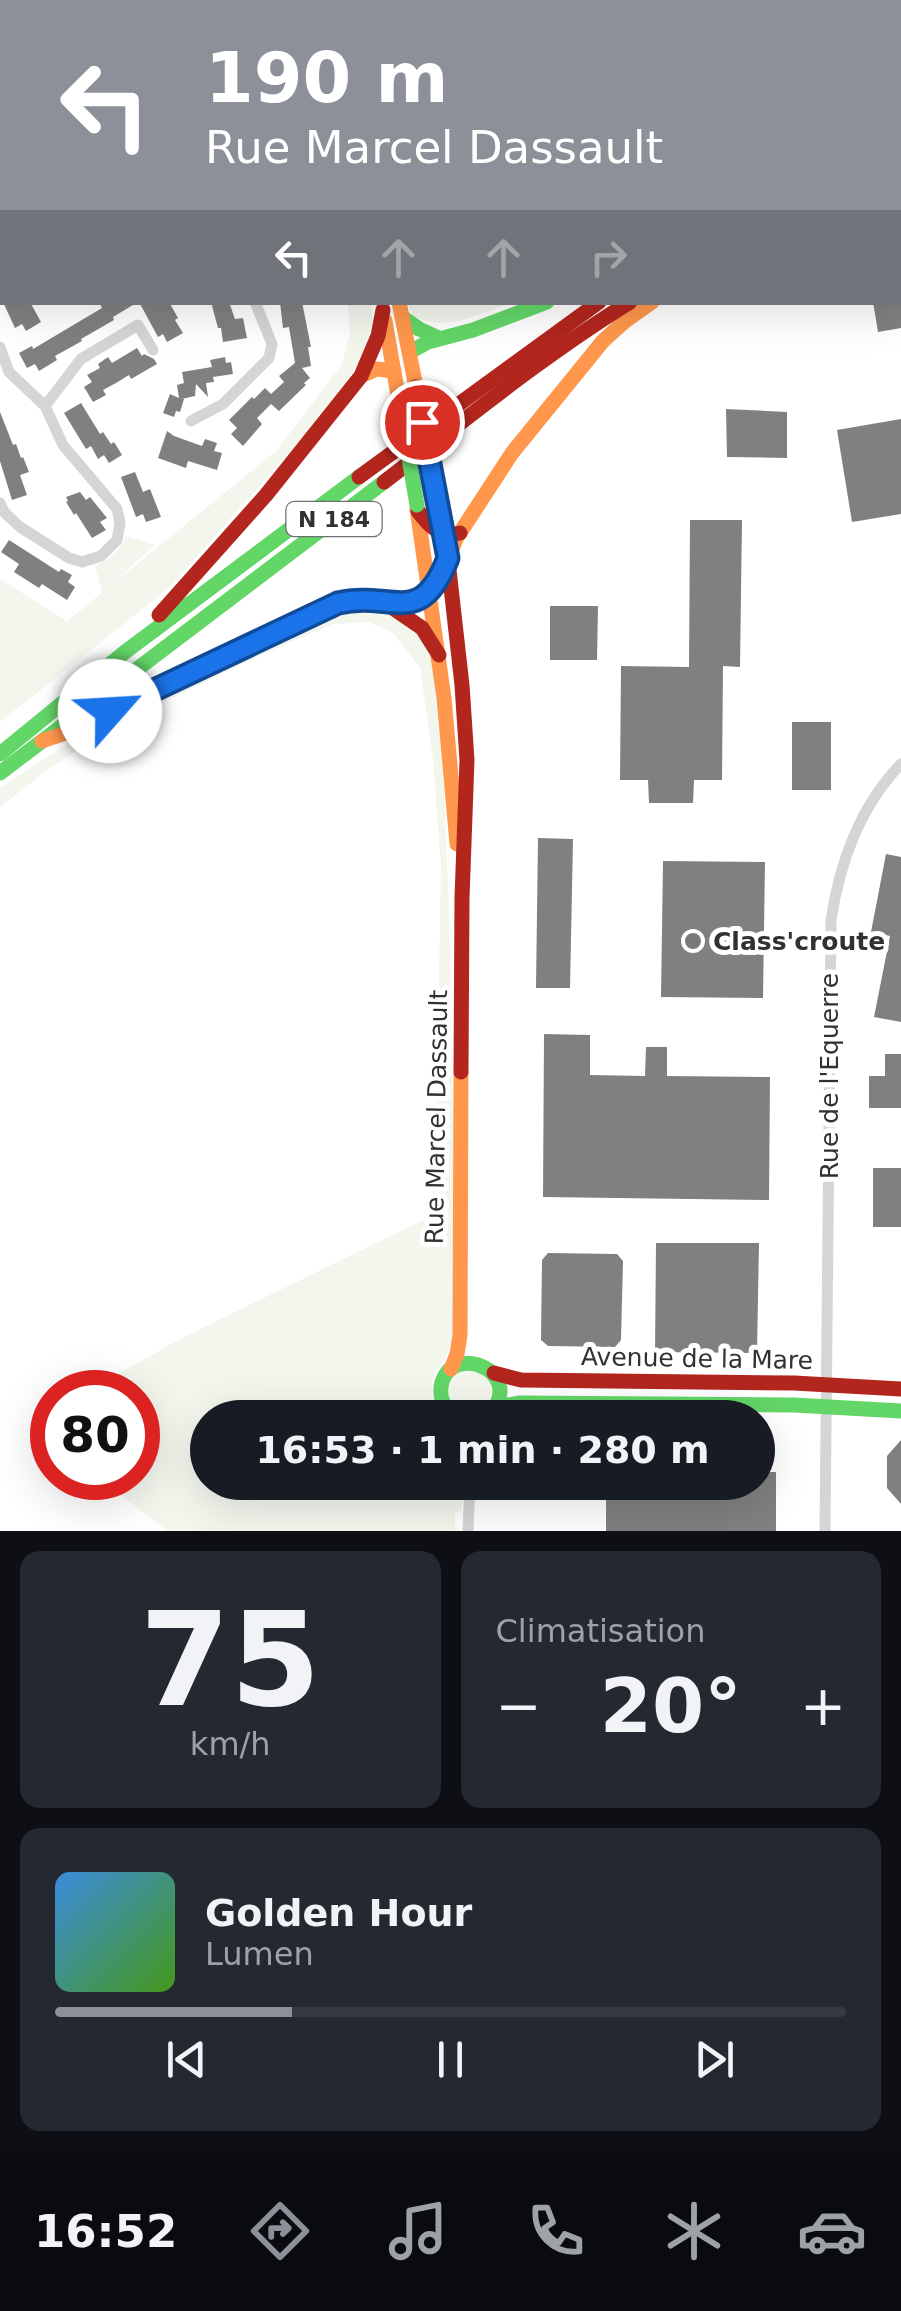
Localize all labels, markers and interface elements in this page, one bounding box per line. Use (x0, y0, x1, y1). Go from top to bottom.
text: 190 m (205, 37, 448, 119)
icon: left (40, 40, 170, 170)
text: Rue Marcel Dassault (205, 121, 663, 174)
icon: left (266, 230, 321, 285)
icon: ahead (371, 230, 426, 285)
icon: ahead (476, 230, 531, 285)
icon: right (581, 230, 636, 285)
pin (380, 380, 465, 465)
icon: arrive (395, 395, 450, 450)
road number: N 184 (286, 502, 382, 536)
position arrow (58, 659, 162, 763)
place label: Class'croute (713, 927, 885, 956)
marker: Class'croute (682, 930, 704, 952)
street label: Rue de l'Equerre (815, 973, 844, 1179)
street label: Rue Marcel Dassault (420, 989, 453, 1245)
street label: Avenue de la Mare (581, 1342, 813, 1375)
speed limit sign: 80 (30, 1370, 160, 1500)
text: 16:53 · 1 min · 280 m (255, 1428, 710, 1472)
text: 75 (140, 1584, 321, 1736)
text: Climatisation (496, 1612, 705, 1650)
text: 20° (600, 1662, 742, 1750)
text: − (496, 1674, 542, 1738)
text: + (800, 1674, 846, 1738)
text: km/h (190, 1725, 271, 1763)
text: Golden Hour (205, 1891, 472, 1935)
text: Lumen (205, 1935, 314, 1973)
icon: previous (159, 2032, 214, 2087)
icon: pause (423, 2032, 478, 2087)
icon: next (687, 2032, 742, 2087)
icon: directions (245, 2196, 315, 2266)
icon: music (383, 2196, 453, 2266)
icon: phone (521, 2196, 591, 2266)
icon: climate (659, 2196, 729, 2266)
icon: car (797, 2196, 867, 2266)
text: 16:52 (34, 2205, 177, 2258)

